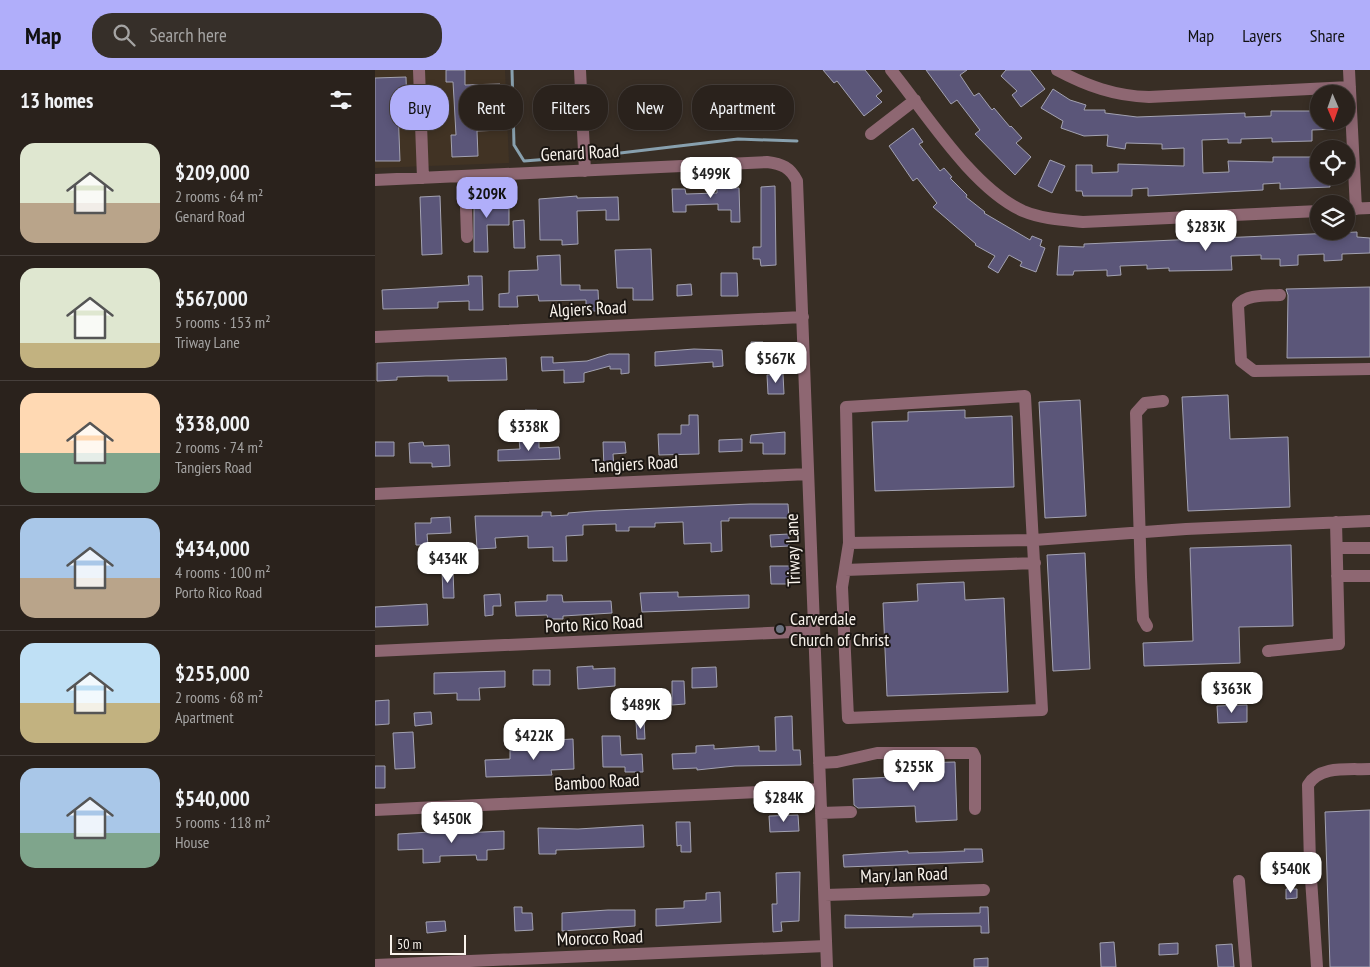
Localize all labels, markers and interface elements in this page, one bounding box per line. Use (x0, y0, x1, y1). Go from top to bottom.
search box (92, 13, 442, 58)
text: Map (25, 20, 62, 51)
icon: search (110, 21, 138, 49)
text: Search here (150, 23, 227, 47)
text: Map (1188, 24, 1214, 47)
text: Layers (1242, 24, 1282, 47)
text: Share (1310, 24, 1345, 47)
chip: Buy (390, 85, 449, 130)
chip: Rent (459, 85, 523, 130)
chip: Filters (533, 85, 608, 130)
chip: New (618, 85, 682, 130)
chip: Apartment (692, 85, 794, 130)
north arrow (1310, 85, 1355, 130)
map controls (1310, 85, 1355, 240)
icon: filters (327, 86, 355, 114)
text: 13 homes (20, 87, 93, 114)
street label: Genard Road (540, 139, 620, 166)
button: locate (1310, 140, 1355, 185)
pin: $499K (676, 156, 746, 199)
text: $209,000 (175, 159, 250, 186)
icon: home (60, 163, 120, 223)
text: $499K (692, 163, 730, 183)
pin: $209K (452, 176, 522, 219)
text: $209K (468, 183, 506, 203)
text: 2 rooms · 64 m² (175, 186, 263, 206)
button: layers (1310, 195, 1355, 240)
text: Genard Road (175, 206, 245, 226)
pin: $283K (1171, 210, 1241, 252)
text: $283K (1187, 216, 1225, 236)
text: $567,000 (175, 285, 248, 312)
icon: home (60, 288, 120, 348)
street label: Algiers Road (549, 295, 627, 322)
text: 5 rooms · 153 m² (175, 312, 271, 332)
text: Triway Lane (175, 332, 240, 352)
pin: $567K (741, 342, 811, 384)
text: $567K (757, 348, 795, 368)
text: $338,000 (175, 410, 250, 437)
pin: $338K (494, 410, 564, 452)
icon: home (60, 413, 120, 473)
text: $338K (510, 416, 548, 436)
text: 2 rooms · 74 m² (175, 437, 263, 457)
street label: Tangiers Road (591, 450, 679, 477)
text: Tangiers Road (175, 457, 252, 477)
street label: Triway Lane (780, 513, 805, 587)
text: $434,000 (175, 535, 250, 562)
icon: home (60, 538, 120, 598)
pin: $434K (413, 542, 483, 584)
text: $434K (429, 548, 467, 568)
text: 4 rooms · 100 m² (175, 562, 271, 582)
text: Porto Rico Road (175, 582, 262, 602)
place label: Carverdale Church of Christ (790, 607, 889, 651)
street label: Porto Rico Road (544, 609, 644, 638)
marker: Carverdale Church of Christ (774, 623, 786, 635)
text: $255,000 (175, 660, 250, 687)
icon: home (60, 663, 120, 723)
pin: $363K (1197, 672, 1267, 714)
text: $363K (1213, 678, 1251, 698)
text: 2 rooms · 68 m² (175, 687, 263, 707)
pin: $489K (606, 688, 676, 730)
text: $489K (622, 694, 660, 714)
text: Apartment (175, 707, 234, 727)
pin: $422K (499, 718, 569, 761)
text: $422K (515, 725, 553, 745)
pin: $255K (879, 750, 949, 792)
text: $255K (895, 756, 933, 776)
street label: Bamboo Road (554, 768, 640, 795)
pin: $284K (749, 780, 819, 823)
text: $540,000 (175, 785, 250, 812)
text: $284K (765, 787, 803, 807)
icon: home (60, 788, 120, 848)
pin: $450K (417, 802, 487, 844)
text: $450K (433, 808, 471, 828)
text: 5 rooms · 118 m² (175, 812, 271, 832)
text: House (175, 832, 209, 852)
pin: $540K (1256, 852, 1326, 894)
text: $540K (1272, 858, 1310, 878)
street label: Mary Jan Road (860, 861, 948, 888)
street label: Morocco Road (556, 924, 644, 951)
scale bar (390, 932, 466, 955)
text: 50 m (397, 935, 422, 953)

